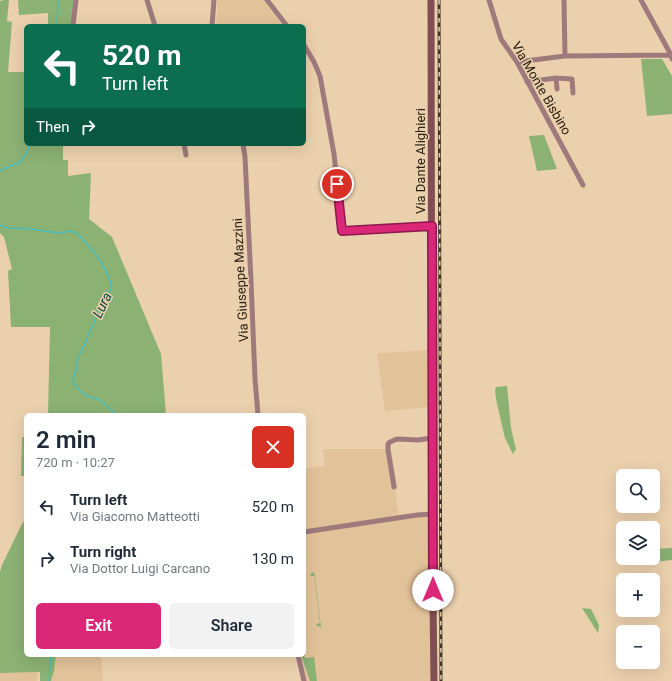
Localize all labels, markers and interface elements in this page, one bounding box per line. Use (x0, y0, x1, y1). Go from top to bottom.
text: 520 m (102, 39, 181, 72)
street label: Via Monte Bisbino (509, 39, 574, 138)
icon: left (36, 40, 88, 92)
text: Turn left (102, 73, 168, 94)
street label: Via Dante Alighieri (413, 108, 428, 214)
icon: right (77, 116, 99, 138)
text: Then (36, 118, 69, 136)
pin (320, 167, 354, 201)
icon: arrive (326, 173, 348, 195)
street label: Via Giuseppe Mazzini (230, 218, 251, 342)
water label: Lura (89, 290, 115, 320)
text: 2 min (36, 426, 96, 454)
button: close (252, 426, 294, 468)
text: 720 m · 10:27 (36, 455, 115, 470)
map controls (616, 469, 660, 669)
button: search (616, 469, 660, 513)
text: Turn left (70, 491, 127, 509)
icon: left (36, 496, 58, 518)
text: 520 m (252, 498, 294, 516)
text: Via Giacomo Matteotti (70, 509, 200, 524)
button: layers (616, 521, 660, 565)
text: Turn right (70, 543, 136, 561)
icon: right (36, 548, 58, 570)
text: 130 m (252, 550, 294, 568)
text: Via Dottor Luigi Carcano (70, 561, 210, 576)
position arrow (412, 569, 454, 611)
button: + (616, 573, 660, 617)
button: Exit (36, 603, 161, 649)
button: Share (169, 603, 294, 649)
button: − (616, 625, 660, 669)

